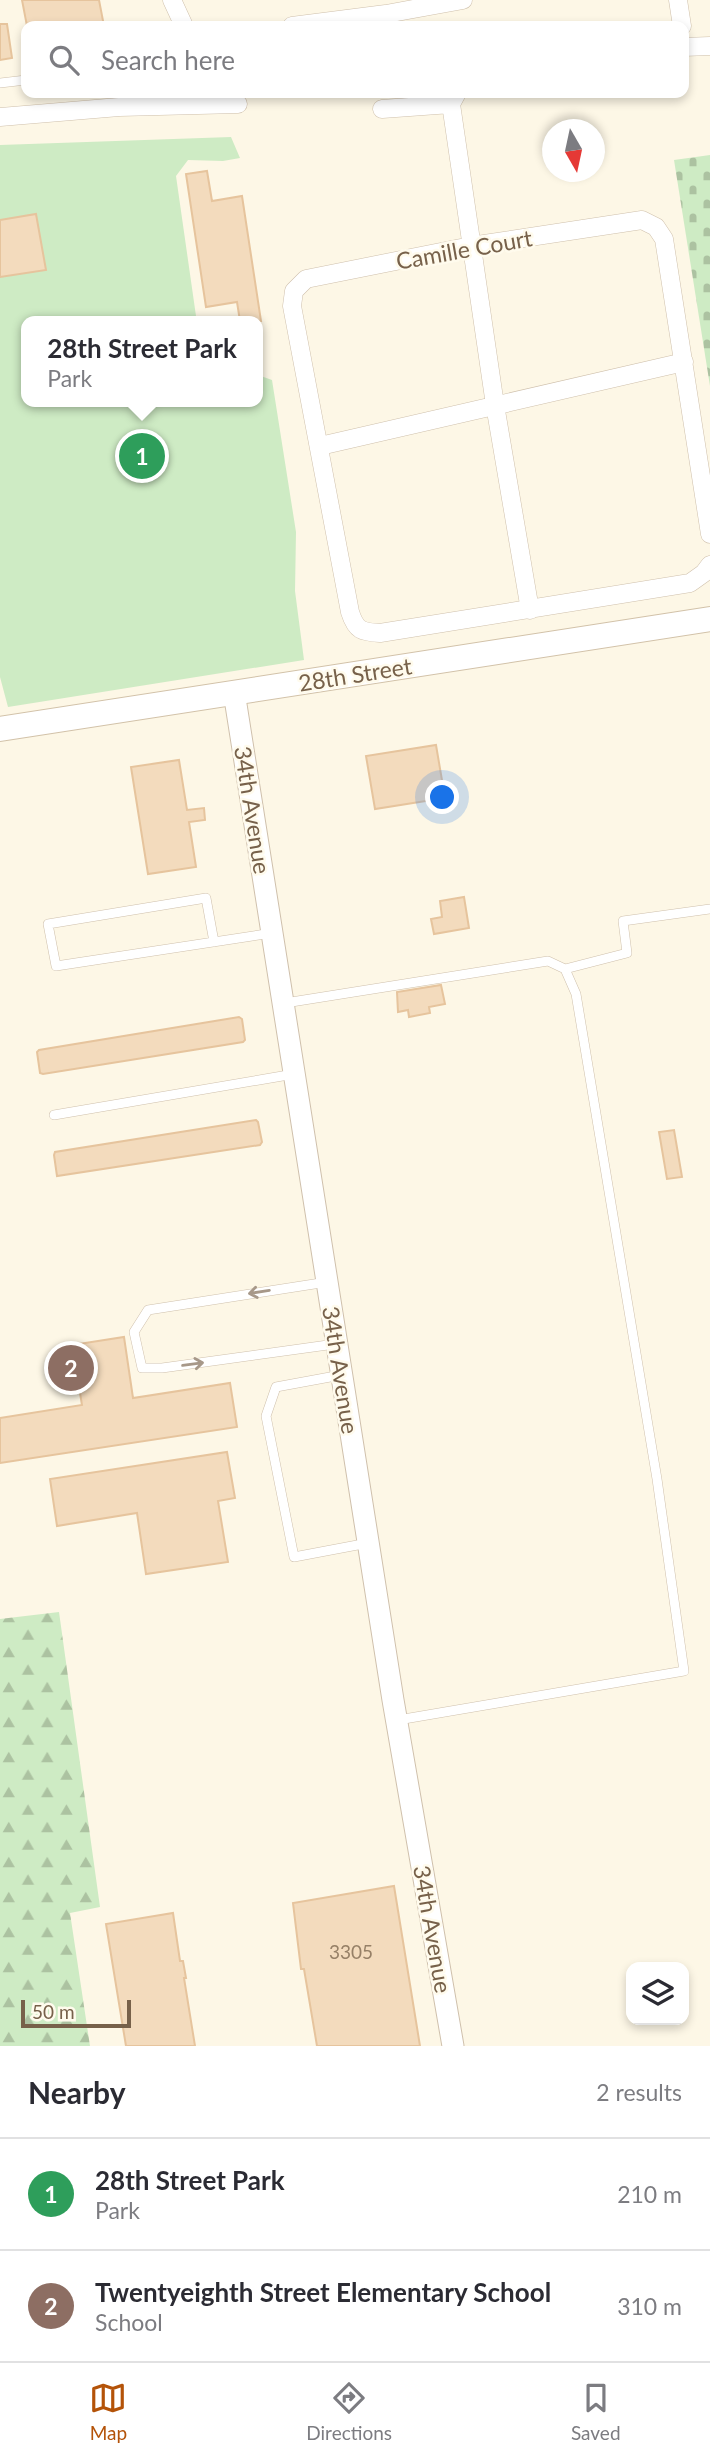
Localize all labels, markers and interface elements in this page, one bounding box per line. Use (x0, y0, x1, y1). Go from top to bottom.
search box (21, 21, 689, 98)
icon: search (45, 41, 83, 79)
text: Search here (101, 44, 235, 76)
north arrow (542, 119, 605, 182)
street label: Camille Court (394, 223, 535, 275)
popup (21, 316, 263, 407)
text: 28th Street Park (47, 332, 237, 364)
text: Park (47, 364, 92, 392)
pin: 1 (119, 430, 165, 482)
street label: 28th Street (296, 651, 414, 697)
street label: 34th Avenue (229, 744, 277, 876)
your location (425, 780, 459, 814)
one-way arrow (248, 1286, 271, 1299)
street label: 34th Avenue (317, 1304, 365, 1436)
pin: 2 (48, 1342, 94, 1394)
one-way arrow (181, 1357, 204, 1370)
street label: 34th Avenue (408, 1863, 458, 1995)
house number: 3305 (329, 1940, 373, 1963)
map controls (626, 1962, 689, 2025)
button: layers (626, 1962, 689, 2025)
scale bar (21, 1997, 131, 2029)
text: 50 m (32, 2000, 75, 2023)
text: Nearby (28, 2074, 126, 2110)
text: 2 results (596, 2078, 682, 2106)
text: 28th Street Park (95, 2164, 285, 2196)
text: 1 (44, 2180, 58, 2208)
text: 210 m (617, 2180, 682, 2208)
text: Park (95, 2196, 140, 2224)
text: Twentyeighth Street Elementary School (95, 2276, 551, 2308)
text: 2 (44, 2292, 58, 2320)
text: 310 m (617, 2292, 682, 2320)
text: School (95, 2308, 163, 2336)
tab: Map (89, 2379, 127, 2444)
tab: Directions (306, 2379, 392, 2444)
tab: Saved (571, 2379, 621, 2444)

